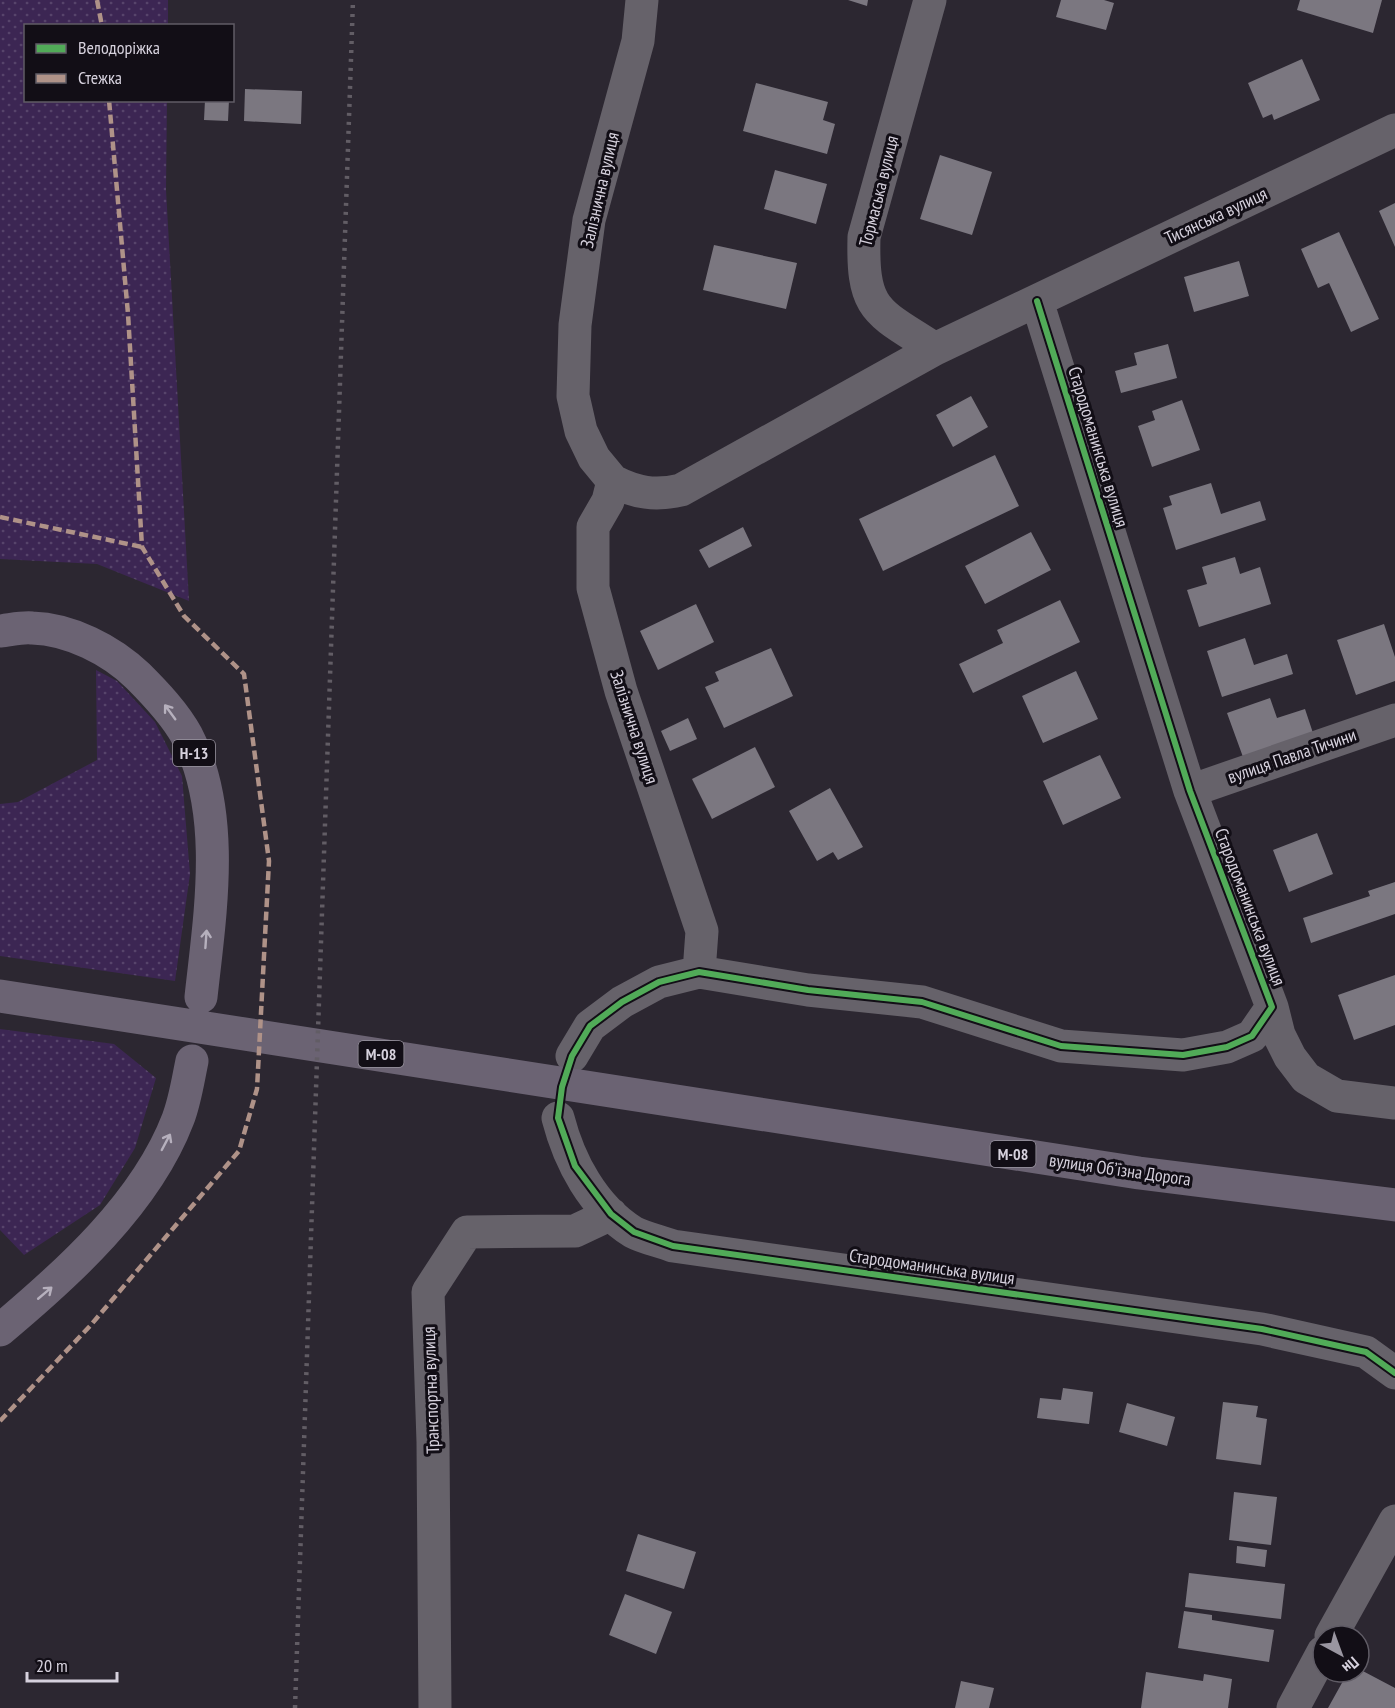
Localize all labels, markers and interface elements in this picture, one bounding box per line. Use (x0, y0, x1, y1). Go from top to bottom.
legend (24, 24, 234, 102)
text: Велодоріжка (78, 36, 160, 59)
text: Стежка (78, 66, 122, 89)
street label: Залізнична вулиця (575, 130, 624, 250)
street label: Тормаська вулиця (854, 133, 903, 249)
street label: Тисянська вулиця (1161, 182, 1271, 249)
street label: Стародоманинська вулиця (1063, 364, 1134, 530)
street label: Залізнична вулиця (605, 667, 664, 787)
one-way arrow (163, 704, 176, 720)
street label: вулиця Павла Тичини (1224, 723, 1359, 788)
road number: Н-13 (173, 740, 215, 766)
street label: Стародоманинська вулиця (1210, 825, 1291, 989)
one-way arrow (201, 930, 212, 950)
road number: М-08 (358, 1041, 404, 1067)
one-way arrow (160, 1134, 172, 1151)
road number: М-08 (990, 1141, 1036, 1167)
street label: вулиця Обʼїзна Дорога (1048, 1148, 1192, 1191)
street label: Стародоманинська вулиця (848, 1244, 1016, 1290)
one-way arrow (37, 1286, 53, 1299)
street label: Транспортна вулиця (417, 1326, 444, 1454)
north arrow (1311, 1624, 1371, 1684)
scale bar (27, 1645, 117, 1683)
text: Пн (1338, 1653, 1363, 1678)
text: 20 m (36, 1654, 68, 1677)

